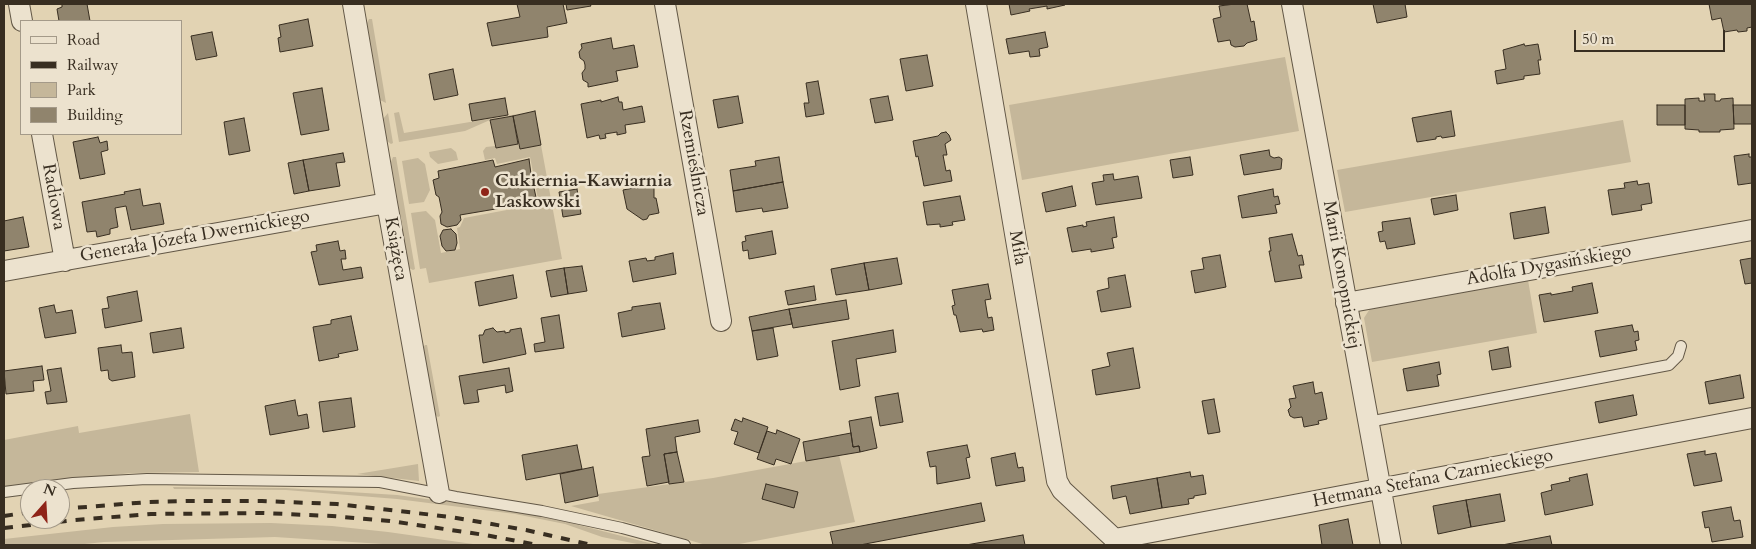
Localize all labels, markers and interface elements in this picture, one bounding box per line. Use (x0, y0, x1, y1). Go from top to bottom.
legend (20, 20, 182, 135)
scale bar (1576, 20, 1727, 52)
text: 50 m (1582, 29, 1614, 49)
text: Road (67, 30, 100, 50)
text: Railway (67, 55, 118, 75)
text: Park (67, 80, 96, 100)
text: Building (67, 105, 123, 125)
street label: Rzemieślnicza (673, 108, 713, 218)
street label: Radiowa (37, 162, 69, 232)
place label: Cukiernia-Kawiarnia Laskowski (495, 171, 672, 213)
marker: Cukiernia-Kawiarnia Laskowski (479, 186, 491, 198)
street label: Marii Konopnickiej (1317, 199, 1365, 351)
street label: Generała Józefa Dwernickiego (78, 206, 312, 268)
street label: Książęca (379, 215, 411, 283)
street label: Miła (1003, 229, 1031, 267)
street label: Adolfa Dygasińskiego (1465, 241, 1633, 291)
street label: Hetmana Stefana Czarnieckiego (1311, 445, 1555, 513)
north arrow (20, 479, 70, 529)
text: N (41, 479, 59, 501)

